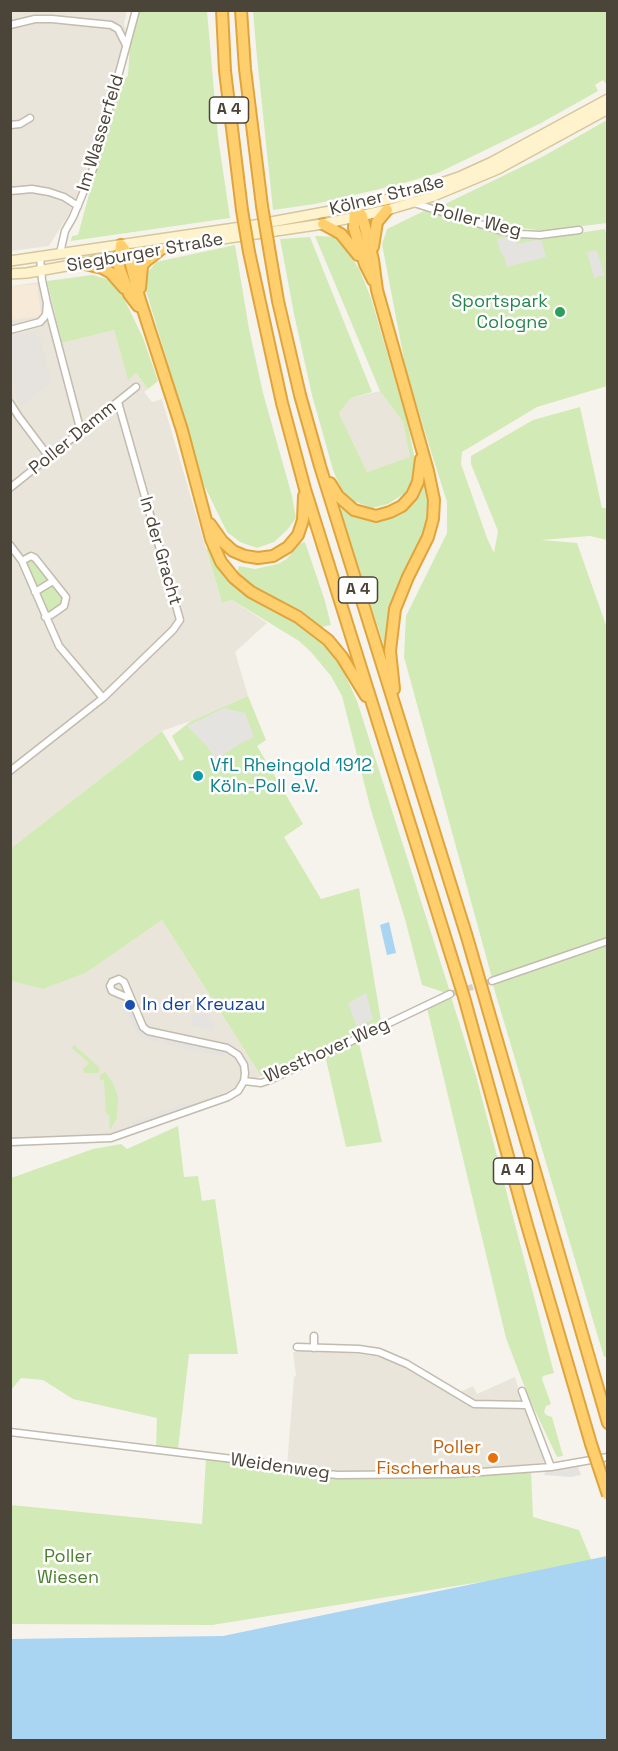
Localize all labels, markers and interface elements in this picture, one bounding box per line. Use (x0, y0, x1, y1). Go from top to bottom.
street label: Im Wasserfeld (73, 72, 129, 194)
road number: A 4 (210, 97, 248, 123)
street label: Kölner Straße (327, 171, 447, 221)
street label: Poller Weg (431, 200, 523, 242)
street label: Siegburger Straße (65, 229, 225, 277)
place label: Sportspark Cologne (451, 291, 548, 334)
marker: Sportspark Cologne (553, 305, 567, 319)
street label: Poller Damm (25, 396, 121, 480)
street label: In der Gracht (134, 494, 186, 608)
road number: A 4 (338, 577, 378, 603)
place label: VfL Rheingold 1912 Köln-Poll e.V. (210, 755, 372, 798)
marker: VfL Rheingold 1912 Köln-Poll e.V. (191, 769, 205, 783)
place label: In der Kreuzau (142, 994, 265, 1016)
marker: In der Kreuzau (123, 998, 137, 1012)
street label: Westhover Weg (261, 1014, 393, 1088)
road number: A 4 (494, 1158, 532, 1184)
place label: Poller Fischerhaus (376, 1437, 481, 1480)
street label: Weidenweg (229, 1449, 331, 1485)
marker: Poller Fischerhaus (486, 1451, 500, 1465)
park label: Poller Wiesen (37, 1546, 99, 1588)

